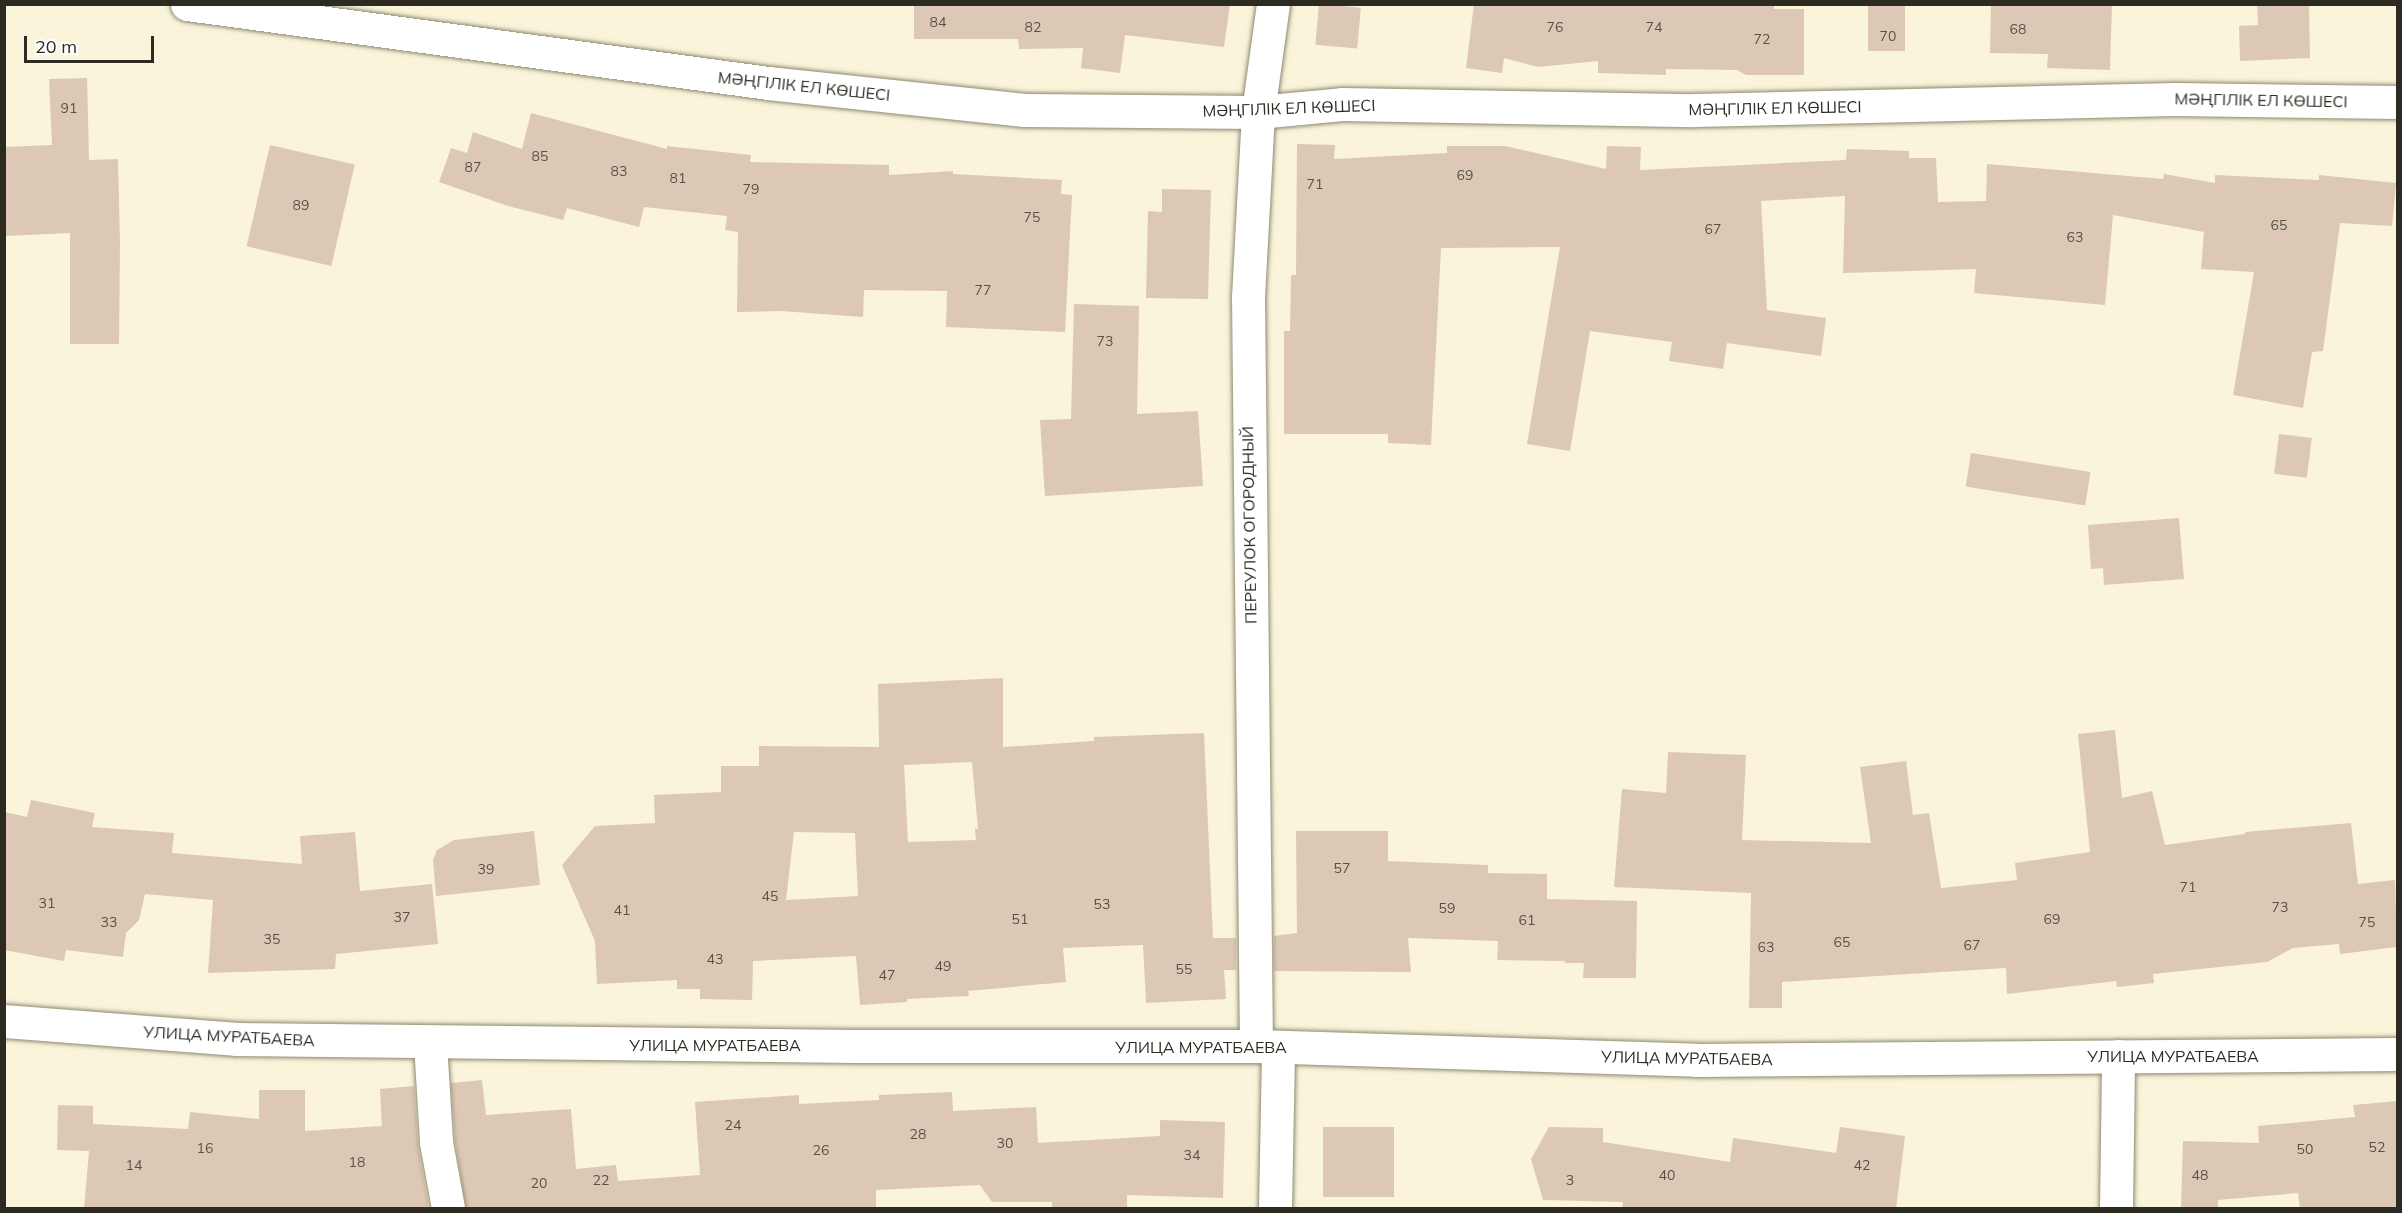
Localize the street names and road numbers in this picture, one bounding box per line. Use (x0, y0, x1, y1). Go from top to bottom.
street label: МӘҢГІЛІК ЕЛ КӨШЕСІ (717, 67, 891, 105)
street label: МӘҢГІЛІК ЕЛ КӨШЕСІ (2174, 89, 2348, 111)
street label: МӘҢГІЛІК ЕЛ КӨШЕСІ (1202, 95, 1376, 121)
street label: МӘҢГІЛІК ЕЛ КӨШЕСІ (1688, 97, 1862, 119)
street label: ПЕРЕУЛОК ОГОРОДНЫЙ (1238, 426, 1260, 624)
street label: УЛИЦА МУРАТБАЕВА (143, 1022, 315, 1050)
street label: УЛИЦА МУРАТБАЕВА (629, 1035, 801, 1055)
street label: УЛИЦА МУРАТБАЕВА (1115, 1037, 1287, 1057)
street label: УЛИЦА МУРАТБАЕВА (2087, 1046, 2259, 1066)
street label: УЛИЦА МУРАТБАЕВА (1601, 1047, 1773, 1069)

